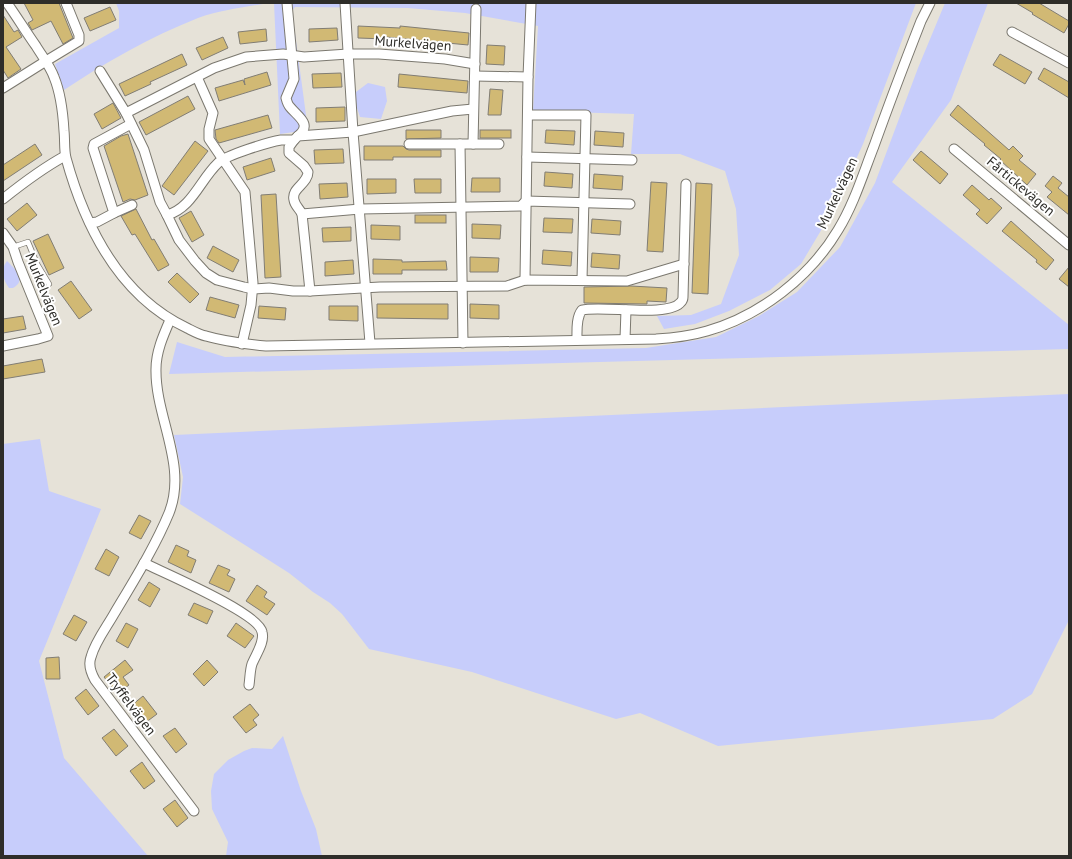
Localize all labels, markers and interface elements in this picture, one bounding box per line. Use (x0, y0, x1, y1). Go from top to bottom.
street label: Murkelvägen (374, 31, 452, 55)
street label: Fårtickevägen (983, 152, 1059, 220)
street label: Murkelvägen (813, 154, 861, 232)
street label: Murkelvägen (21, 250, 67, 328)
street label: Tryffelvägen (102, 669, 160, 739)

